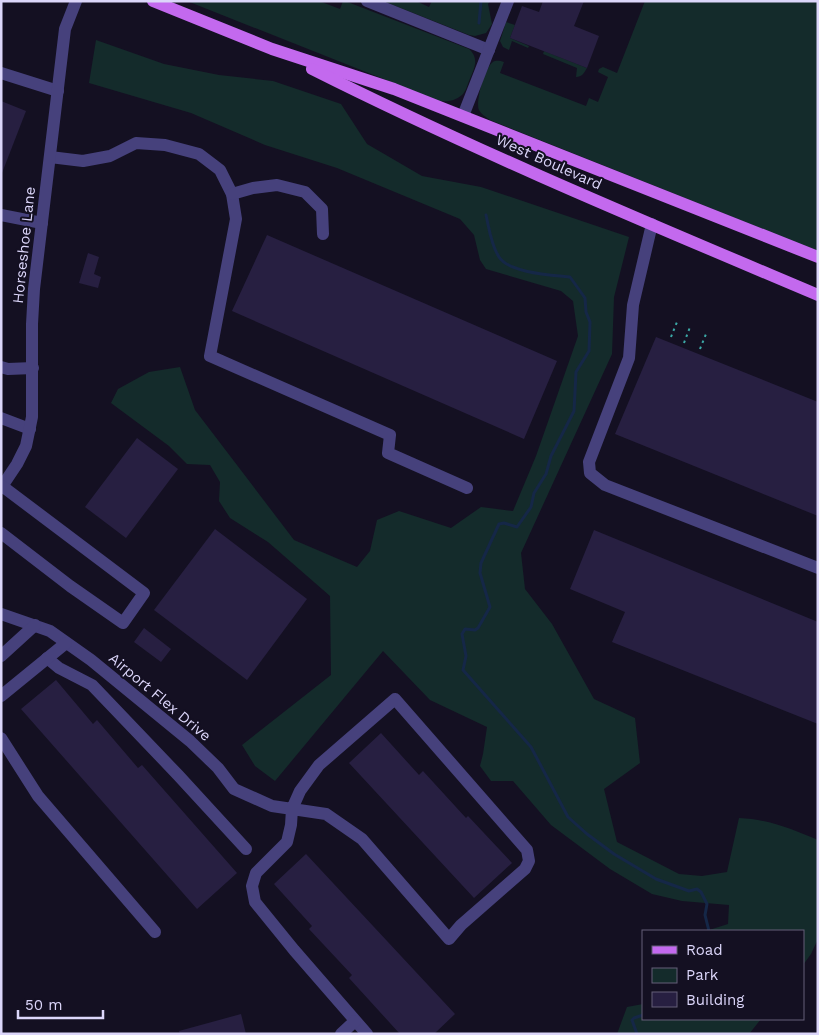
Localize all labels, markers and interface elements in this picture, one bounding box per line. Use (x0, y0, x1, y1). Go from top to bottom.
street label: West Boulevard (493, 131, 605, 193)
street label: Horseshoe Lane (9, 186, 39, 304)
street label: Airport Flex Drive (105, 649, 215, 745)
legend (642, 930, 804, 1020)
text: Road (686, 941, 723, 959)
text: Park (686, 966, 719, 984)
scale bar (18, 988, 102, 1020)
text: Building (686, 991, 744, 1009)
text: 50 m (25, 996, 62, 1014)

